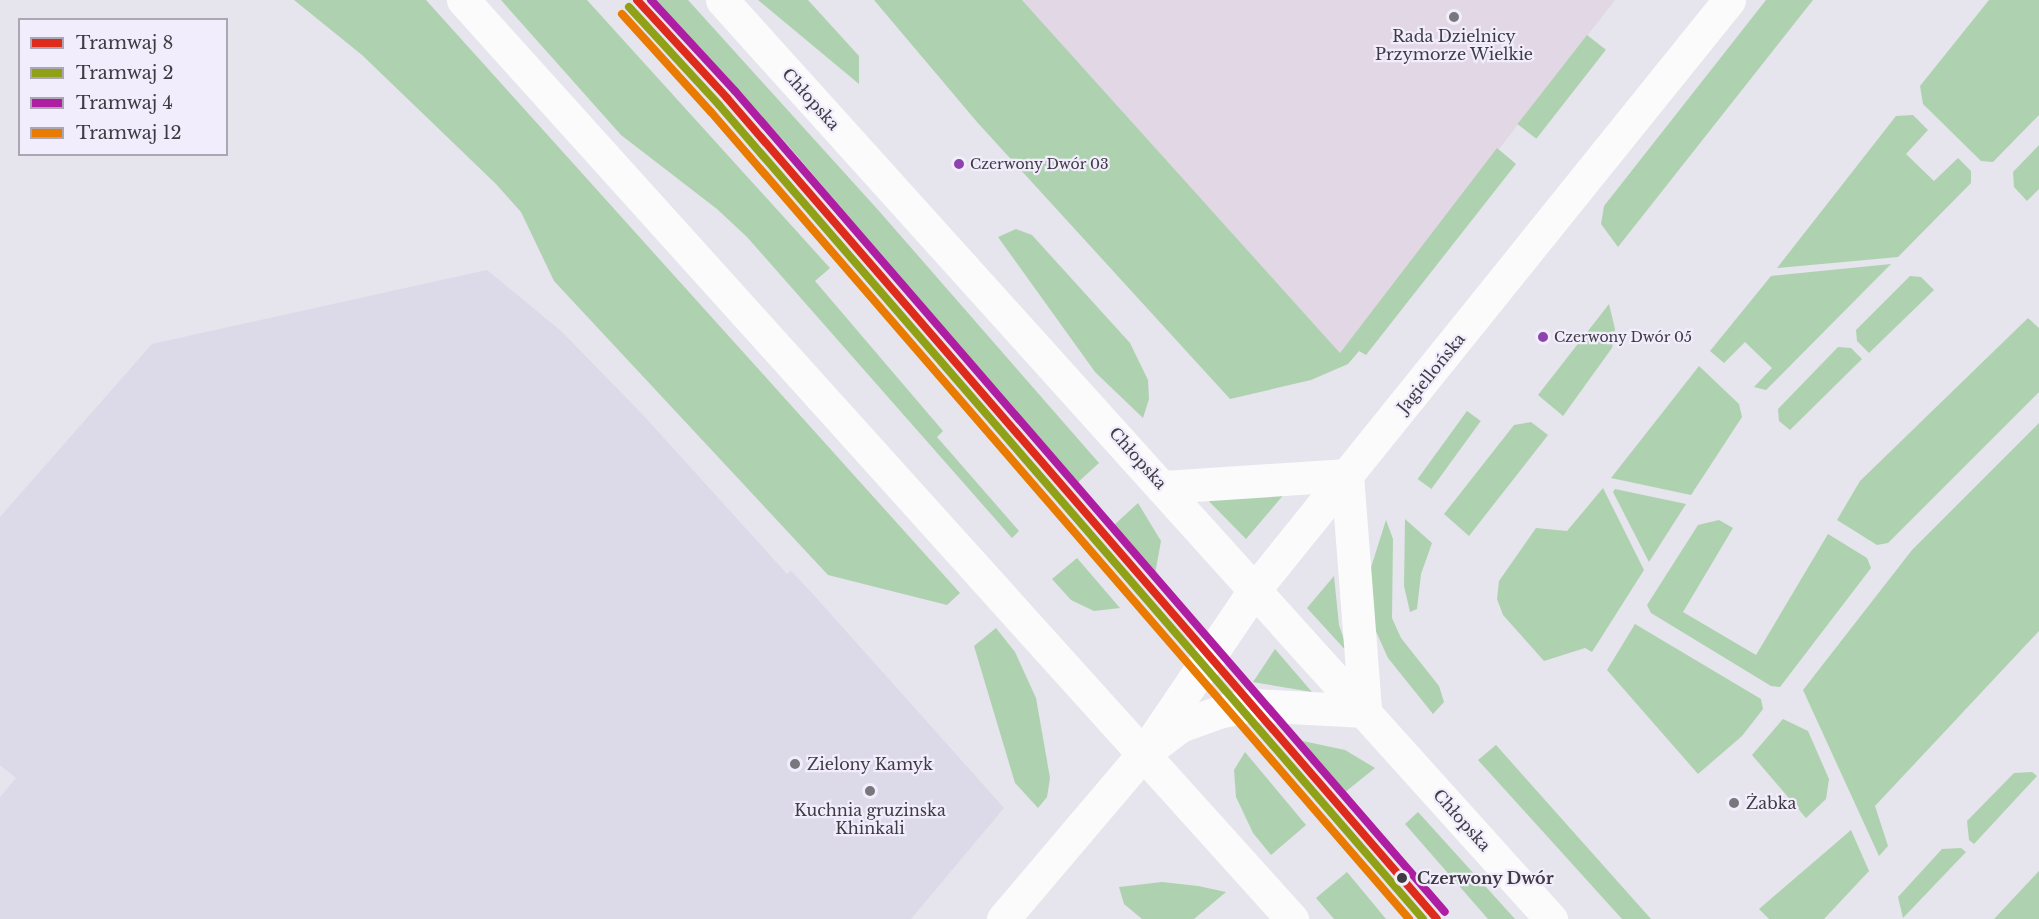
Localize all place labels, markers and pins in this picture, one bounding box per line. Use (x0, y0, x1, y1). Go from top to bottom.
marker: Rada Dzielnicy Przymorze Wielkie (1447, 10, 1461, 24)
place label: Rada Dzielnicy Przymorze Wielkie (1375, 26, 1533, 64)
place label: Czerwony Dwór 03 (970, 156, 1109, 172)
marker: Czerwony Dwór 03 (953, 158, 965, 170)
place label: Czerwony Dwór 05 (1554, 329, 1693, 345)
marker: Czerwony Dwór 05 (1537, 331, 1549, 343)
place label: Zielony Kamyk (807, 754, 933, 774)
marker: Zielony Kamyk (788, 757, 802, 771)
marker: Kuchnia gruzinska Khinkali (863, 784, 877, 798)
place label: Żabka (1746, 793, 1796, 813)
marker: Żabka (1727, 796, 1741, 810)
place label: Kuchnia gruzinska Khinkali (794, 800, 946, 838)
marker: Czerwony Dwór (1392, 868, 1412, 888)
place label: Czerwony Dwór (1417, 868, 1554, 888)

